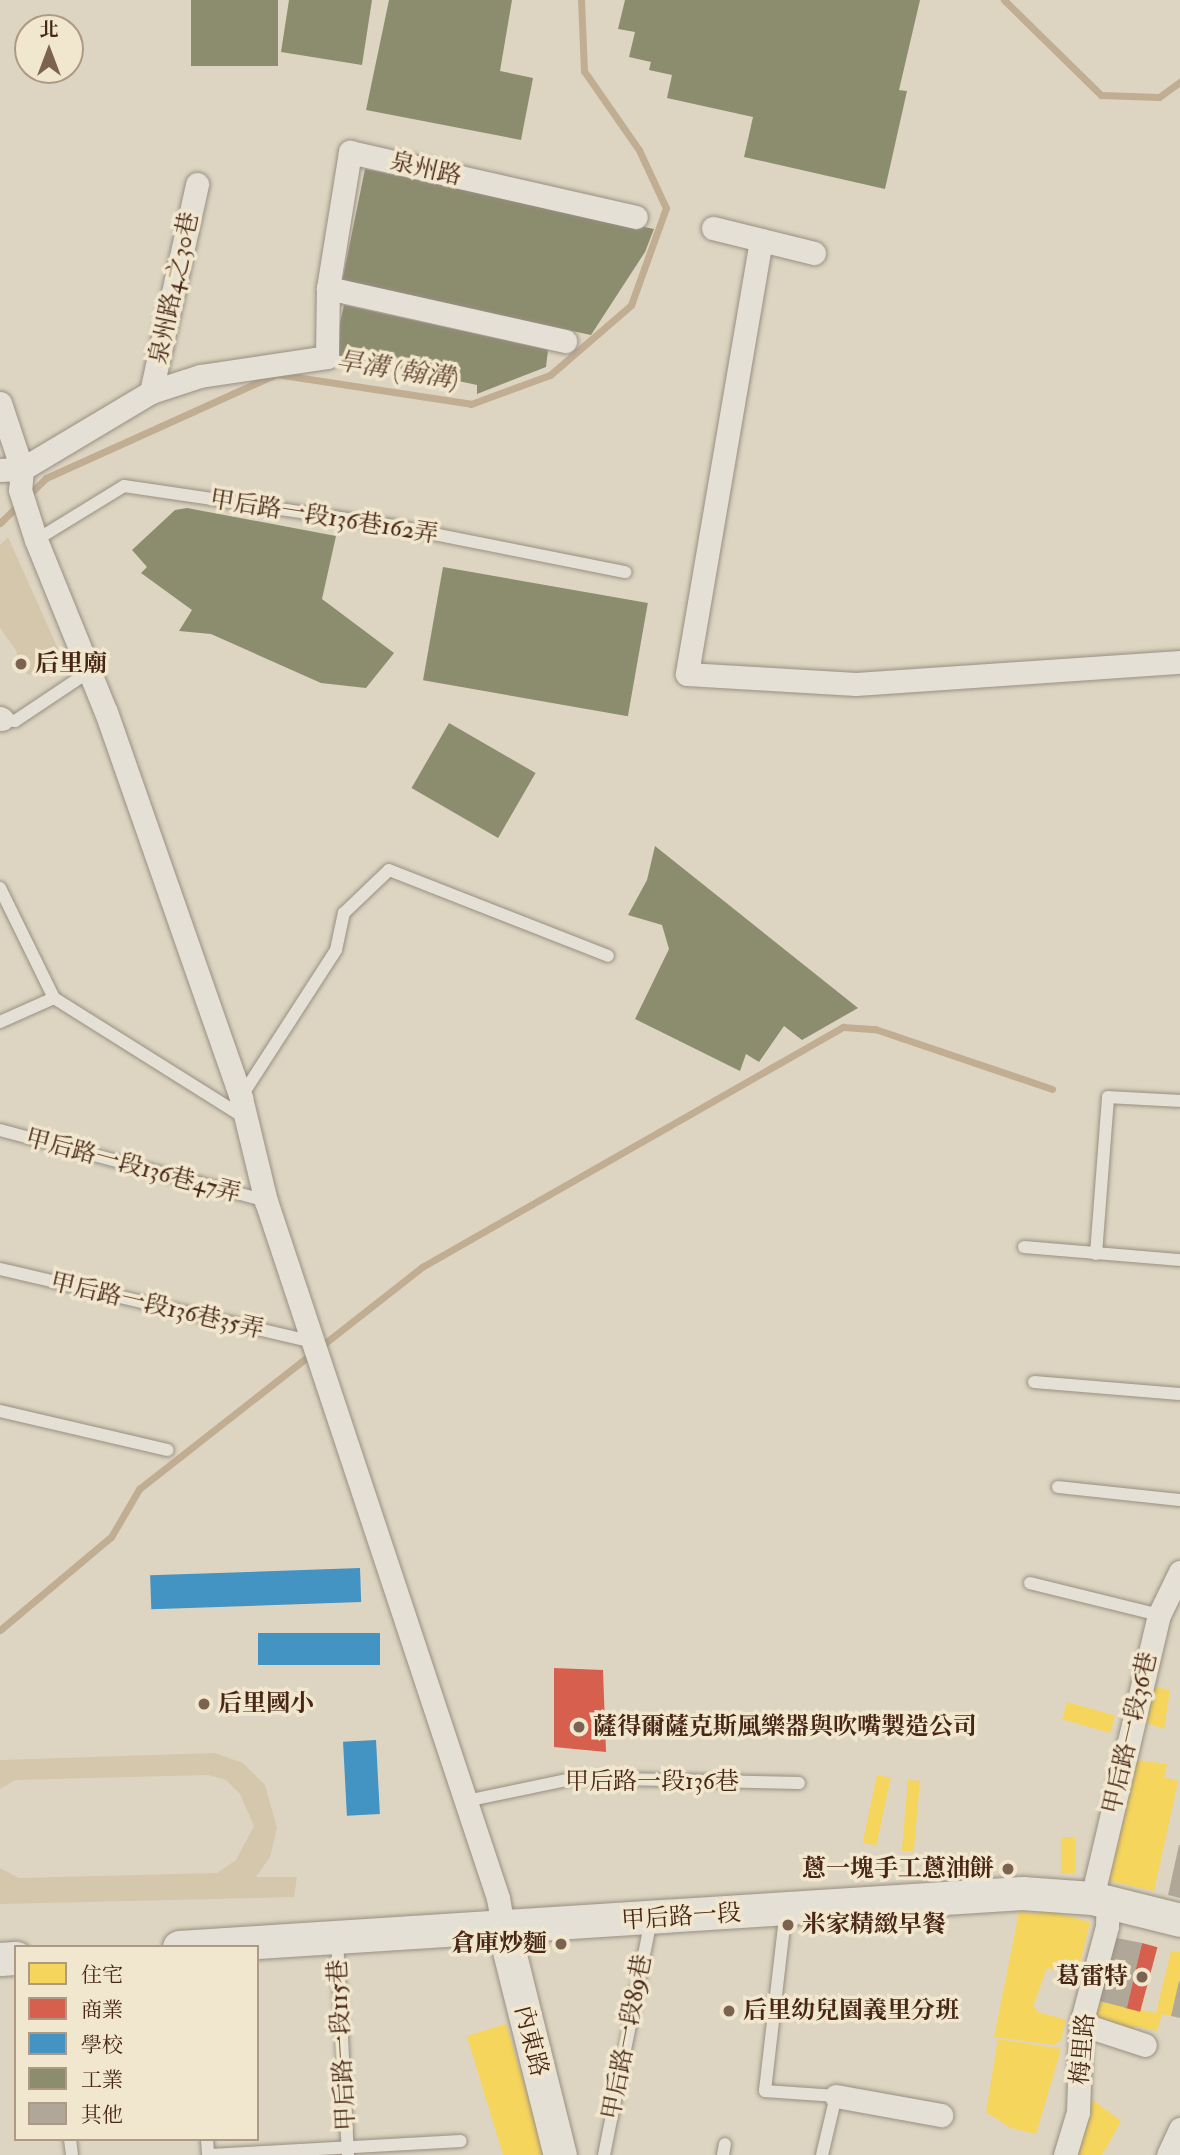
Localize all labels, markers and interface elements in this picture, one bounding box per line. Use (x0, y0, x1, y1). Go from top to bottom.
north arrow (14, 14, 84, 84)
text: 北 (39, 18, 59, 42)
street label: 泉州路 (388, 147, 464, 191)
street label: 泉州路4之30巷 (144, 209, 204, 367)
water label: 旱溝 (翰溝) (334, 346, 460, 396)
street label: 甲后路一段136巷162弄 (208, 485, 440, 549)
place label: 后里廟 (35, 650, 107, 678)
marker: 后里廟 (13, 656, 29, 672)
street label: 甲后路一段136巷47弄 (22, 1123, 244, 1209)
street label: 甲后路一段136巷35弄 (48, 1267, 266, 1345)
street label: 甲后路一段36巷 (1097, 1649, 1163, 1817)
place label: 后里國小 (218, 1690, 314, 1718)
marker: 后里國小 (196, 1696, 212, 1712)
place label: 薩得爾薩克斯風樂器與吹嘴製造公司 (593, 1713, 977, 1741)
marker: 薩得爾薩克斯風樂器與吹嘴製造公司 (571, 1719, 587, 1735)
street label: 甲后路一段136巷 (565, 1768, 739, 1796)
place label: 蔥一塊手工蔥油餅 (802, 1855, 994, 1883)
marker: 蔥一塊手工蔥油餅 (1000, 1861, 1016, 1877)
street label: 甲后路一段 (620, 1898, 742, 1936)
place label: 米家精緻早餐 (802, 1911, 946, 1939)
marker: 米家精緻早餐 (780, 1917, 796, 1933)
place label: 倉庫炒麵 (451, 1930, 547, 1958)
marker: 倉庫炒麵 (553, 1936, 569, 1952)
legend (14, 1945, 259, 2141)
street label: 甲后路一段89巷 (597, 1952, 657, 2122)
street label: 甲后路一段115巷 (323, 1959, 361, 2131)
text: 住宅 (81, 1962, 123, 1989)
place label: 葛雷特 (1056, 1963, 1128, 1991)
marker: 葛雷特 (1134, 1969, 1150, 1985)
text: 商業 (81, 1997, 123, 2024)
place label: 后里幼兒園義里分班 (743, 1997, 959, 2025)
street label: 內東路 (508, 2003, 554, 2079)
marker: 后里幼兒園義里分班 (721, 2003, 737, 2019)
street label: 梅里路 (1066, 2012, 1100, 2086)
text: 學校 (81, 2032, 123, 2059)
text: 工業 (81, 2067, 123, 2094)
text: 其他 (81, 2102, 123, 2129)

